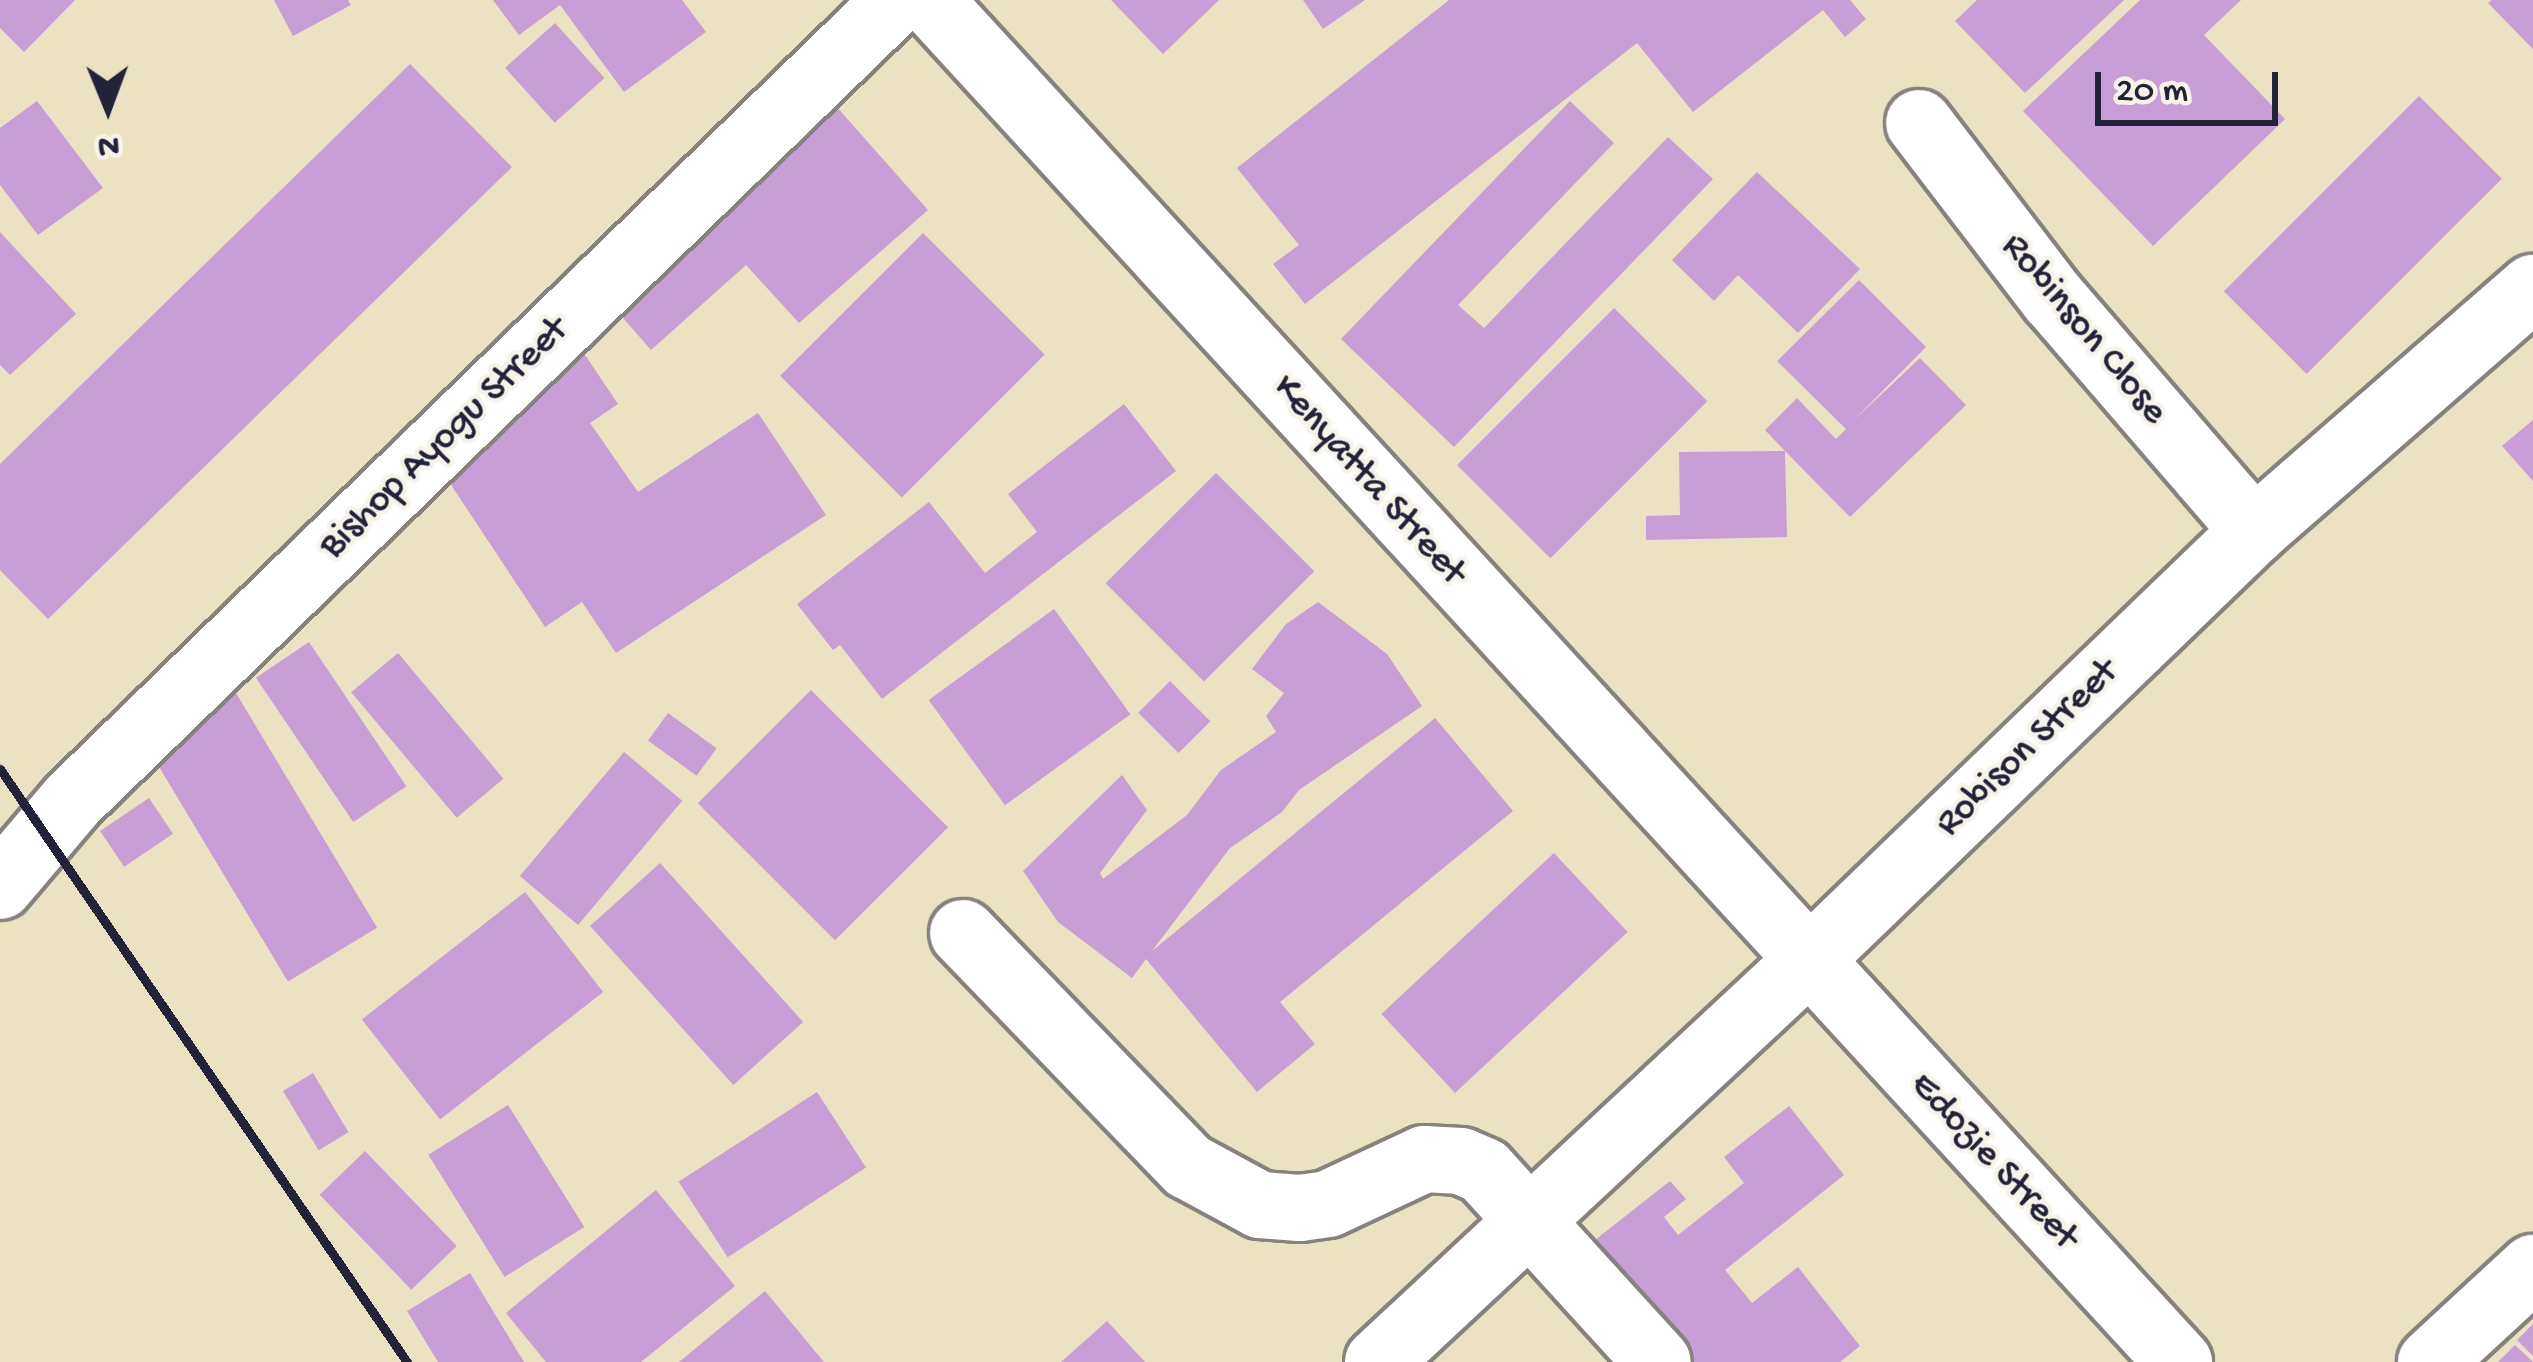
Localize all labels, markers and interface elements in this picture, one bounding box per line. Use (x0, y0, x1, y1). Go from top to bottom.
north arrow (48, 48, 168, 168)
scale bar (2101, 48, 2284, 122)
text: 20 m (2116, 71, 2188, 114)
text: N (98, 125, 120, 163)
street label: Robinson Close (1990, 225, 2176, 435)
street label: Bishop Ayogu Street (311, 308, 579, 570)
street label: Kenyatta Street (1261, 366, 1475, 596)
street label: Robison Street (1927, 650, 2129, 848)
street label: Edozie Street (1899, 1063, 2087, 1261)

